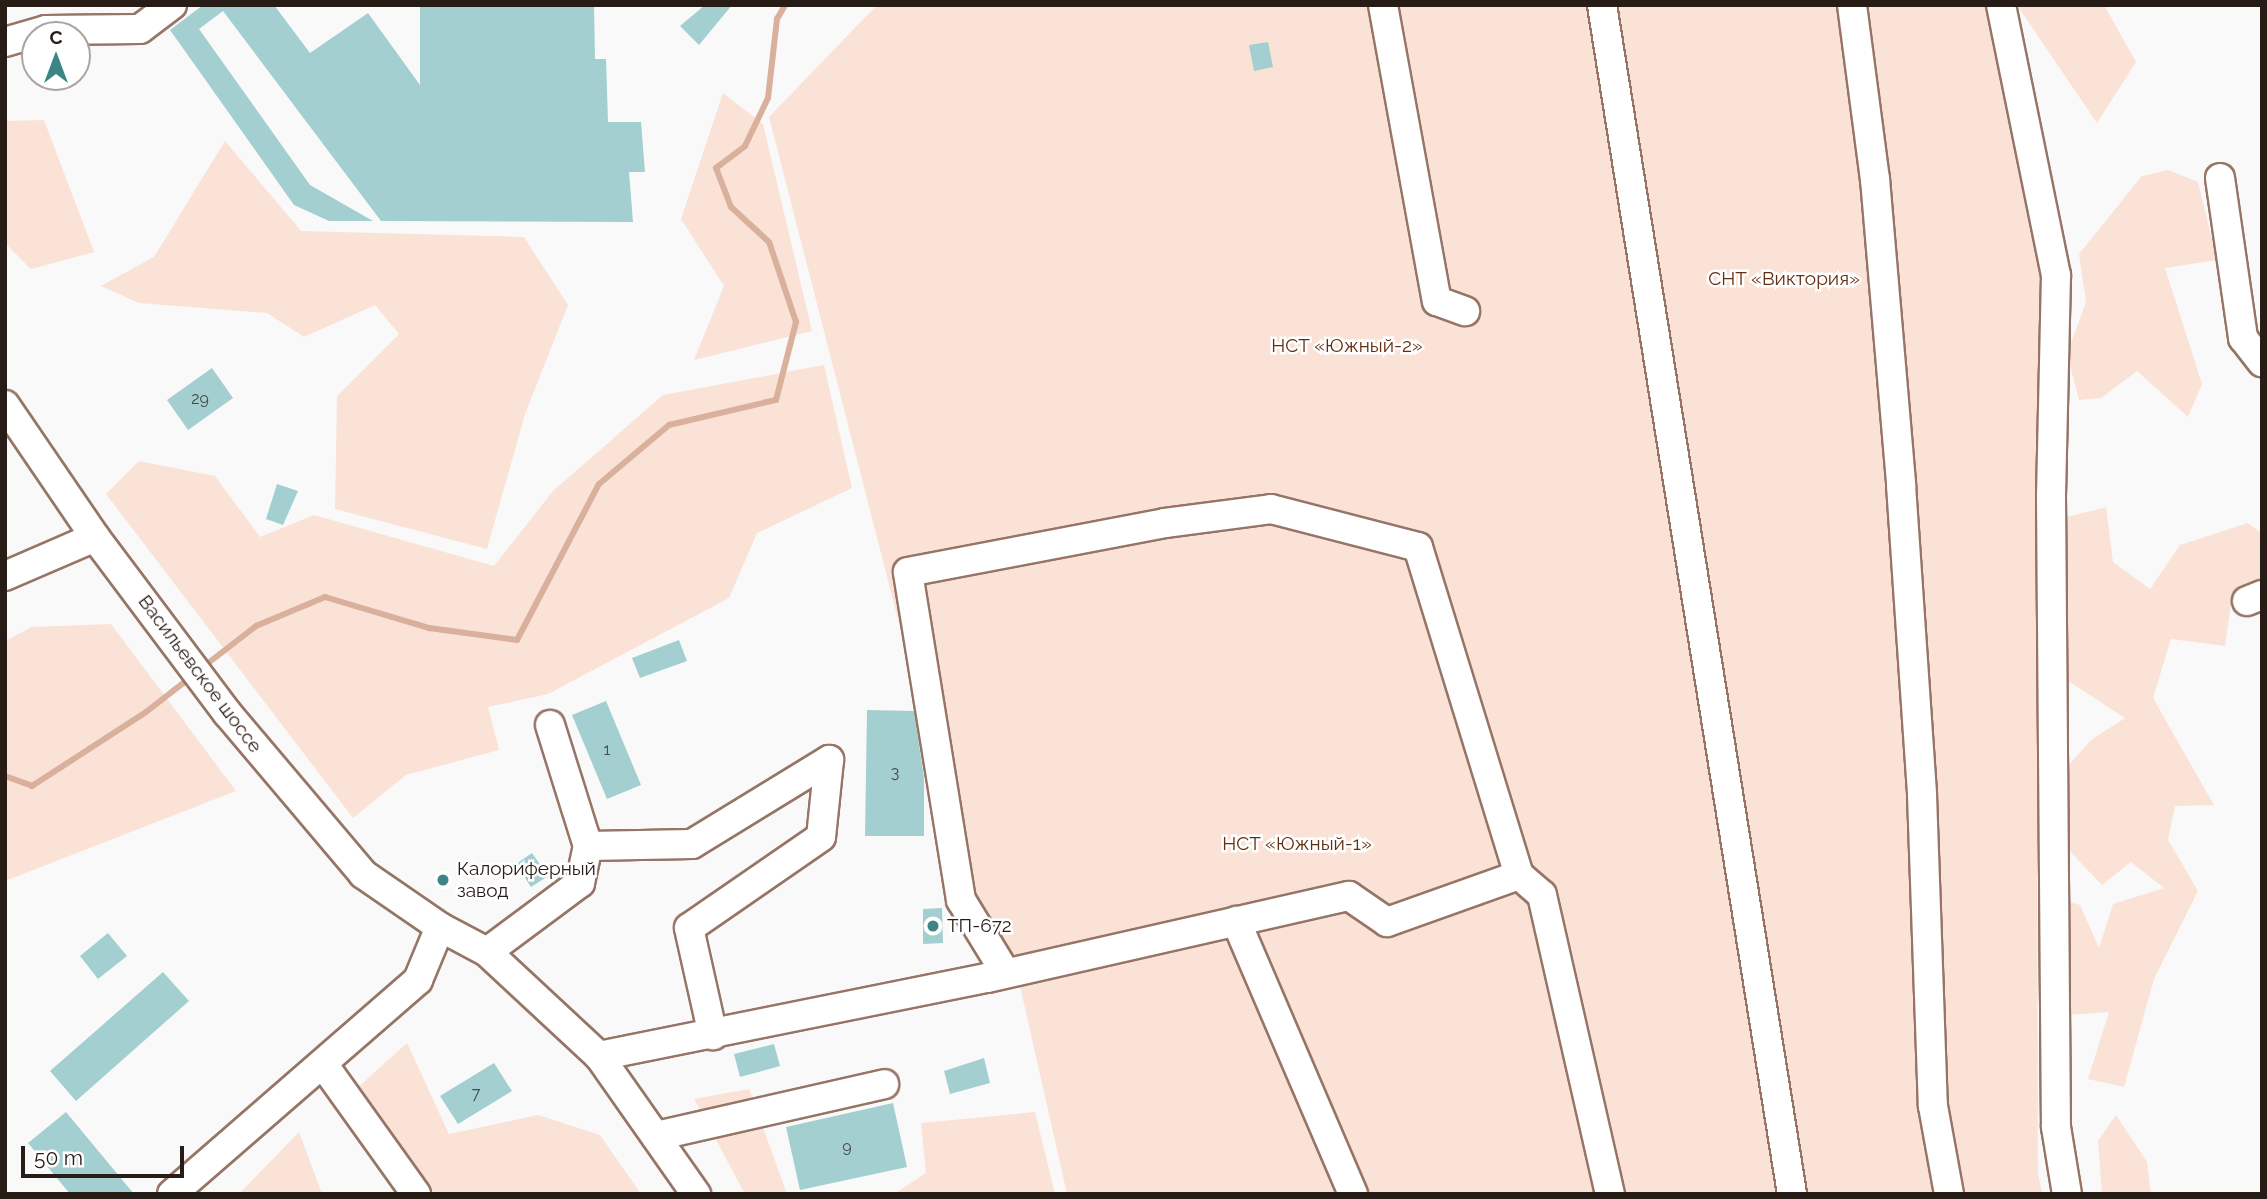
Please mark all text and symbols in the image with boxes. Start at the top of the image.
north arrow [21,21,91,91]
text: С [49,26,63,48]
park label: СНТ «Виктория» [1708,268,1860,290]
park label: НСТ «Южный-2» [1271,335,1423,357]
house number: 29 [191,389,209,409]
street label: Васильевское шоссе [133,591,267,757]
house number: 1 [604,740,610,760]
house number: 3 [891,763,899,783]
park label: НСТ «Южный-1» [1222,833,1372,855]
place label: Калориферный завод [457,858,596,902]
marker: Калориферный завод [435,872,451,888]
place label: ТП-672 [947,915,1012,937]
marker: ТП-672 [925,918,941,934]
house number: 7 [472,1084,480,1104]
scale bar [24,1132,187,1176]
house number: 9 [842,1137,852,1157]
text: 50 m [34,1145,83,1170]

